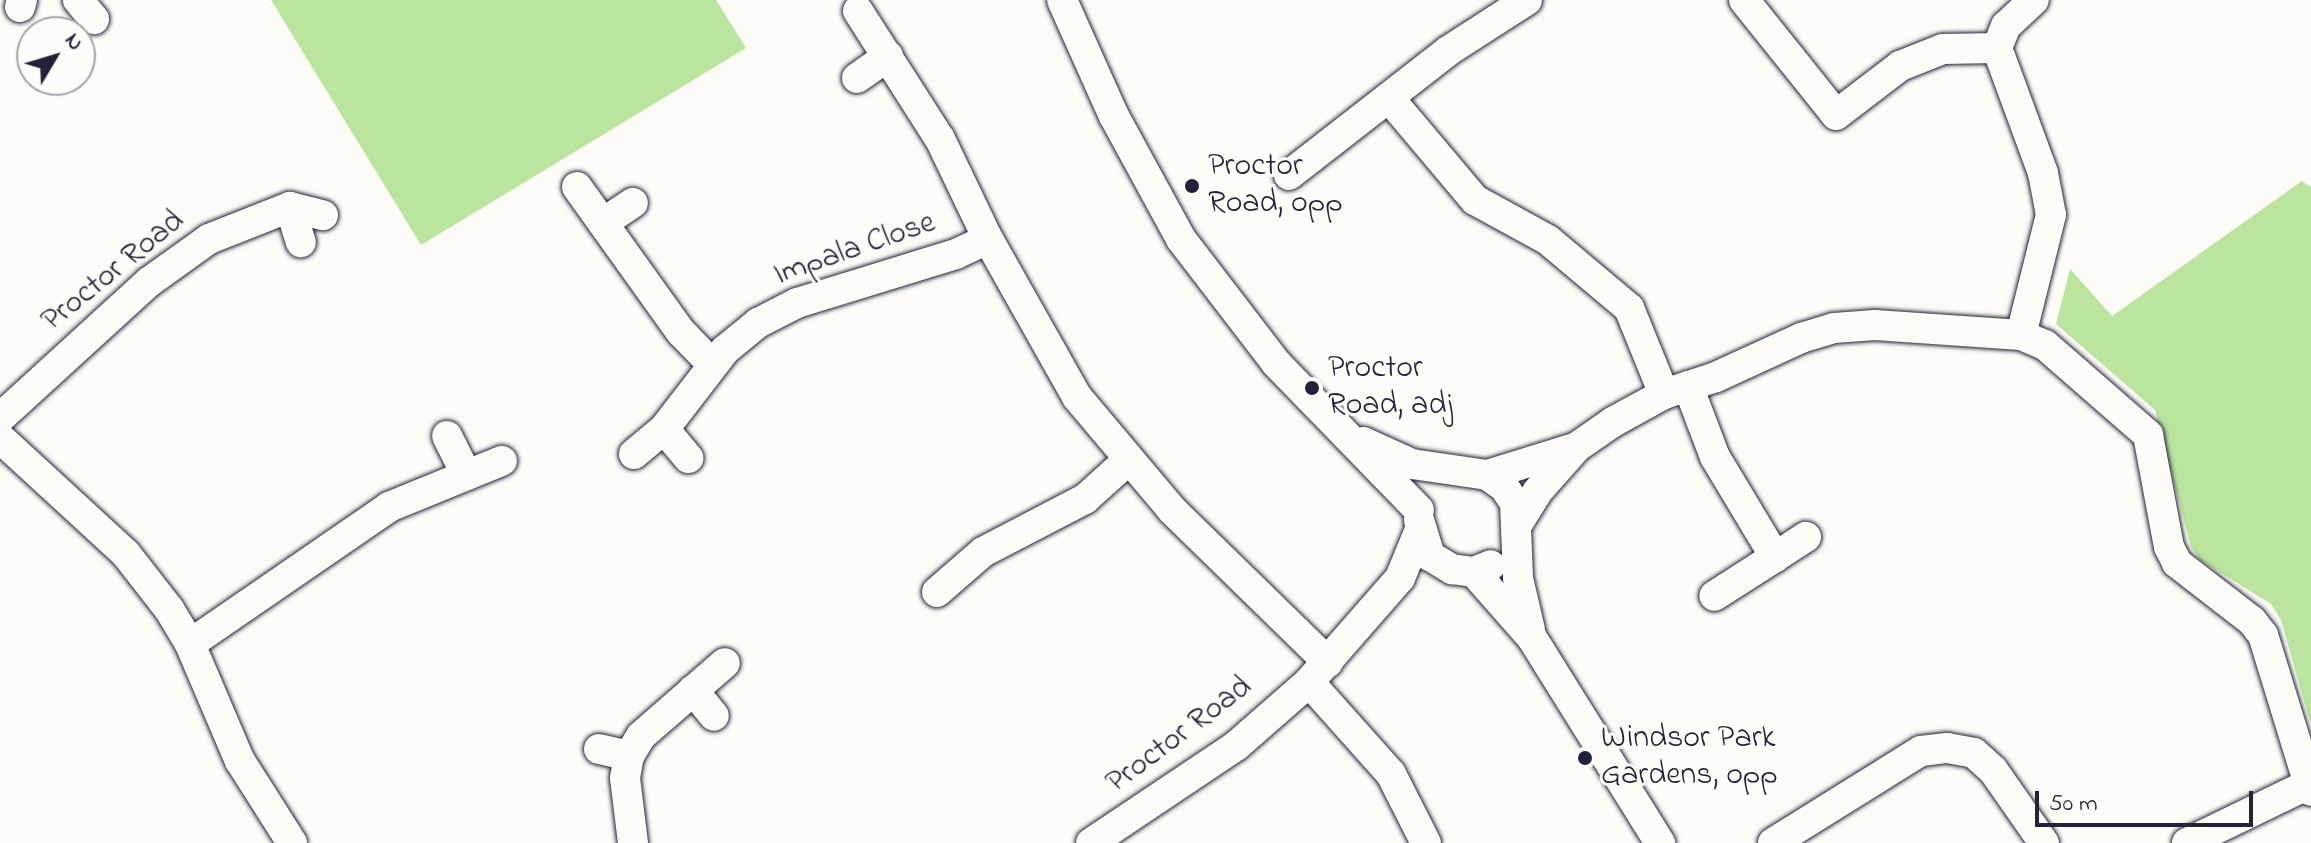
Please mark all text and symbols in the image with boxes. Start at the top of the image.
north arrow [16,16,96,96]
text: N [56,27,91,58]
place label: Proctor Road, opp [1208,149,1343,224]
marker: Proctor Road, opp [1183,177,1201,195]
street label: Proctor Road [35,203,193,341]
street label: Impala Close [769,205,941,295]
place label: Proctor Road, adj [1328,351,1453,426]
marker: Proctor Road, adj [1303,379,1321,397]
street label: Proctor Road [1100,669,1260,803]
place label: Windsor Park Gardens, opp [1601,721,1778,796]
marker: Windsor Park Gardens, opp [1576,749,1594,767]
scale bar [2039,775,2257,825]
text: 50 m [2049,787,2098,822]

